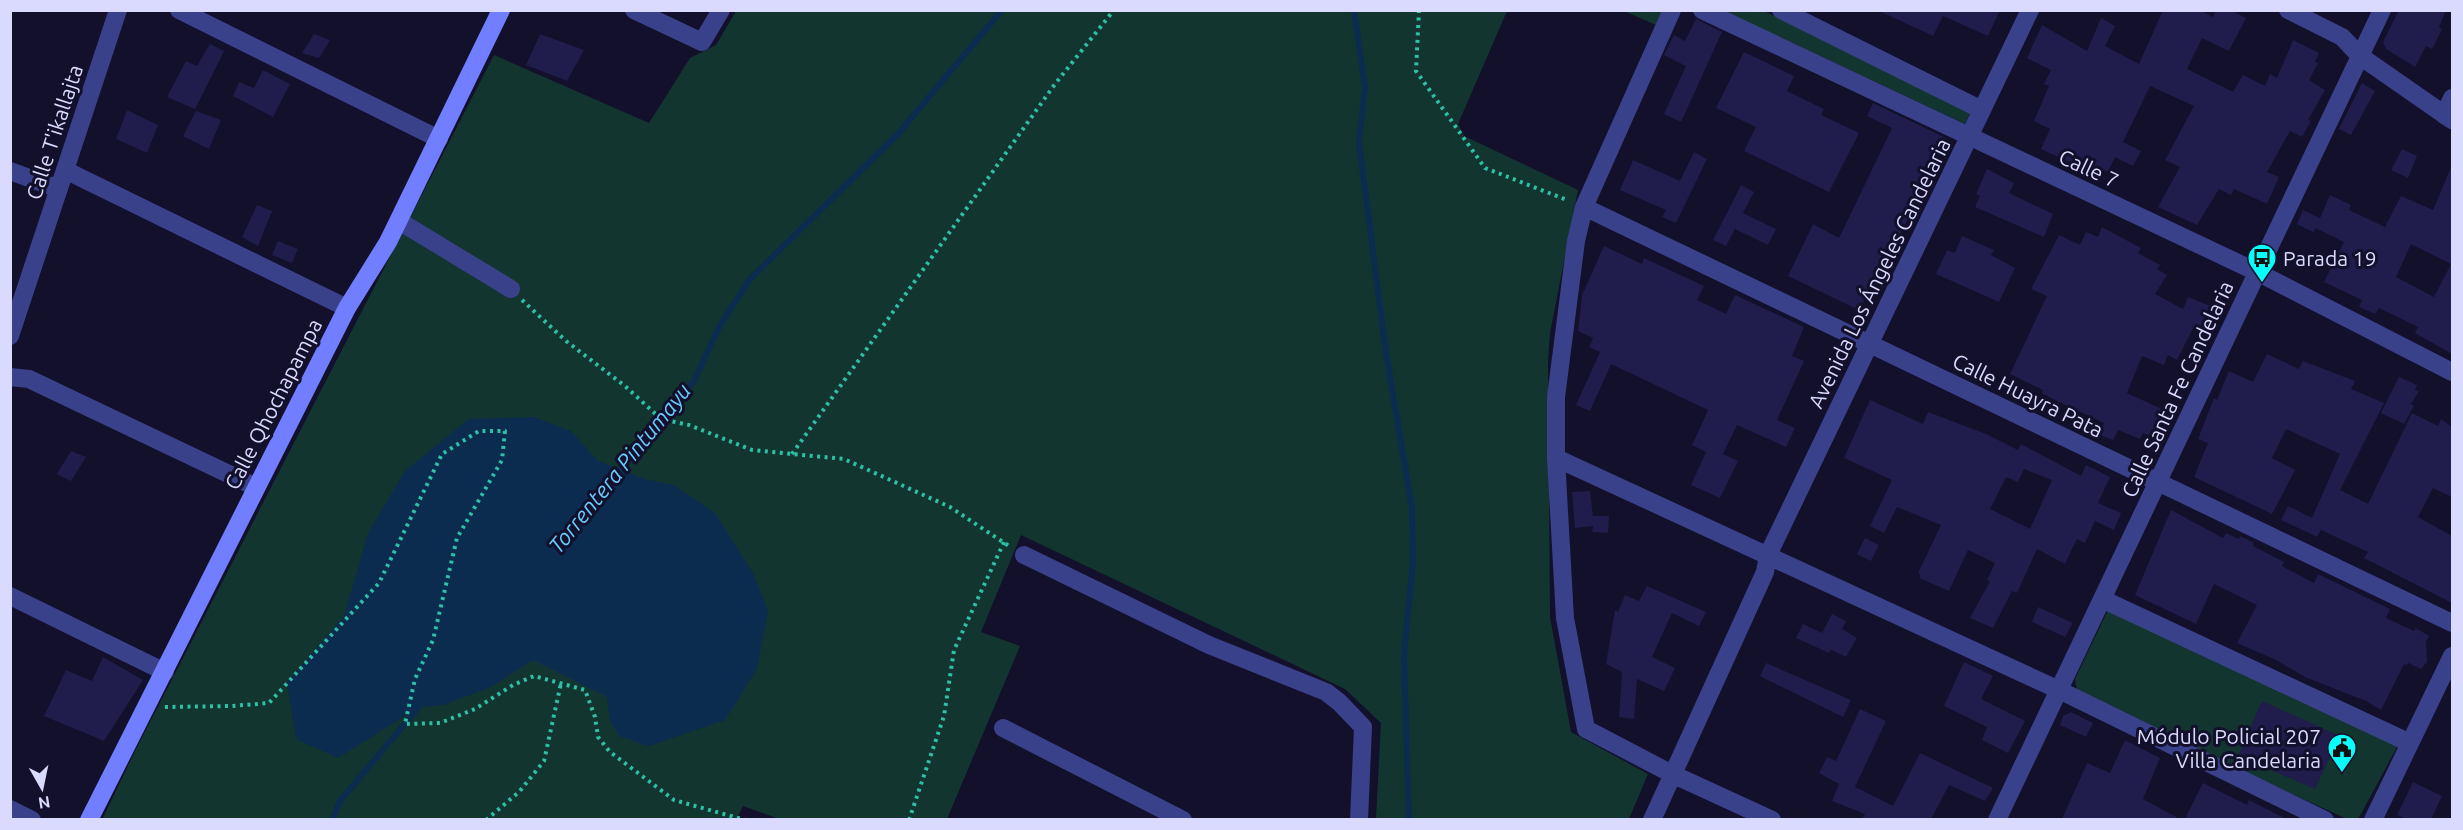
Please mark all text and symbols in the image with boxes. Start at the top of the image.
street label: Calle T'ikallajta [21,62,87,202]
street label: Avenida Los Ángeles Candelaria [1803,134,1955,412]
street label: Calle 7 [2055,144,2123,192]
bus stop icon: Parada 19 [2246,242,2278,284]
place label: Parada 19 [2283,246,2376,270]
street label: Calle Santa Fe Candelaria [2116,277,2238,501]
street label: Calle Qhochapampa [220,315,326,493]
street label: Calle Huayra Pata [1949,348,2107,442]
water label: Torrentera Pintumayu [543,378,695,558]
place label: Módulo Policial 207 Villa Candelaria [2137,724,2321,772]
public building icon: Módulo Policial 207 Villa Candelaria [2326,732,2358,774]
north arrow [12,758,72,818]
text: N [37,793,52,813]

